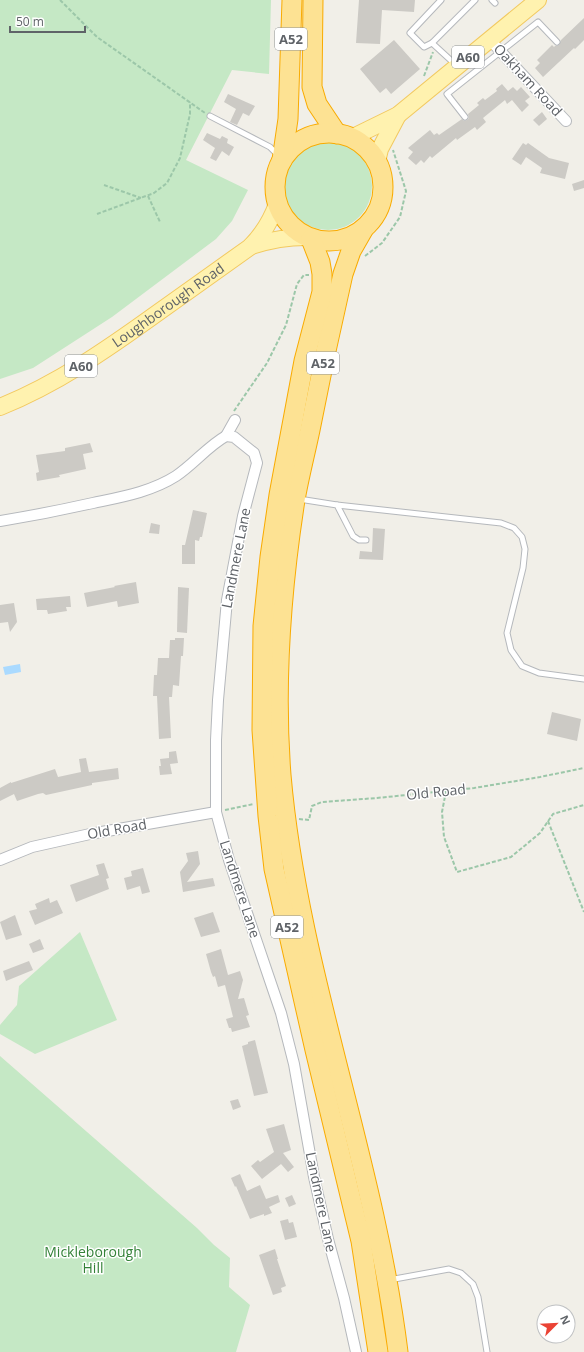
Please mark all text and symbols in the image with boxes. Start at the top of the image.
scale bar [10,8,85,34]
text: 50 m [16,13,44,30]
road number: A52 [275,28,307,50]
street label: Oakham Road [490,39,567,120]
road number: A60 [452,46,484,68]
street label: Loughborough Road [108,258,228,351]
road number: A52 [307,352,339,374]
road number: A60 [65,355,97,377]
street label: Landmere Lane [216,506,255,610]
street label: Old Road [405,779,467,804]
street label: Old Road [86,814,148,843]
street label: Landmere Lane [216,837,265,940]
road number: A52 [271,916,303,938]
street label: Landmere Lane [302,1150,341,1254]
park label: Mickleborough Hill [44,1242,142,1277]
north arrow [536,1304,576,1344]
text: N [557,1313,574,1327]

